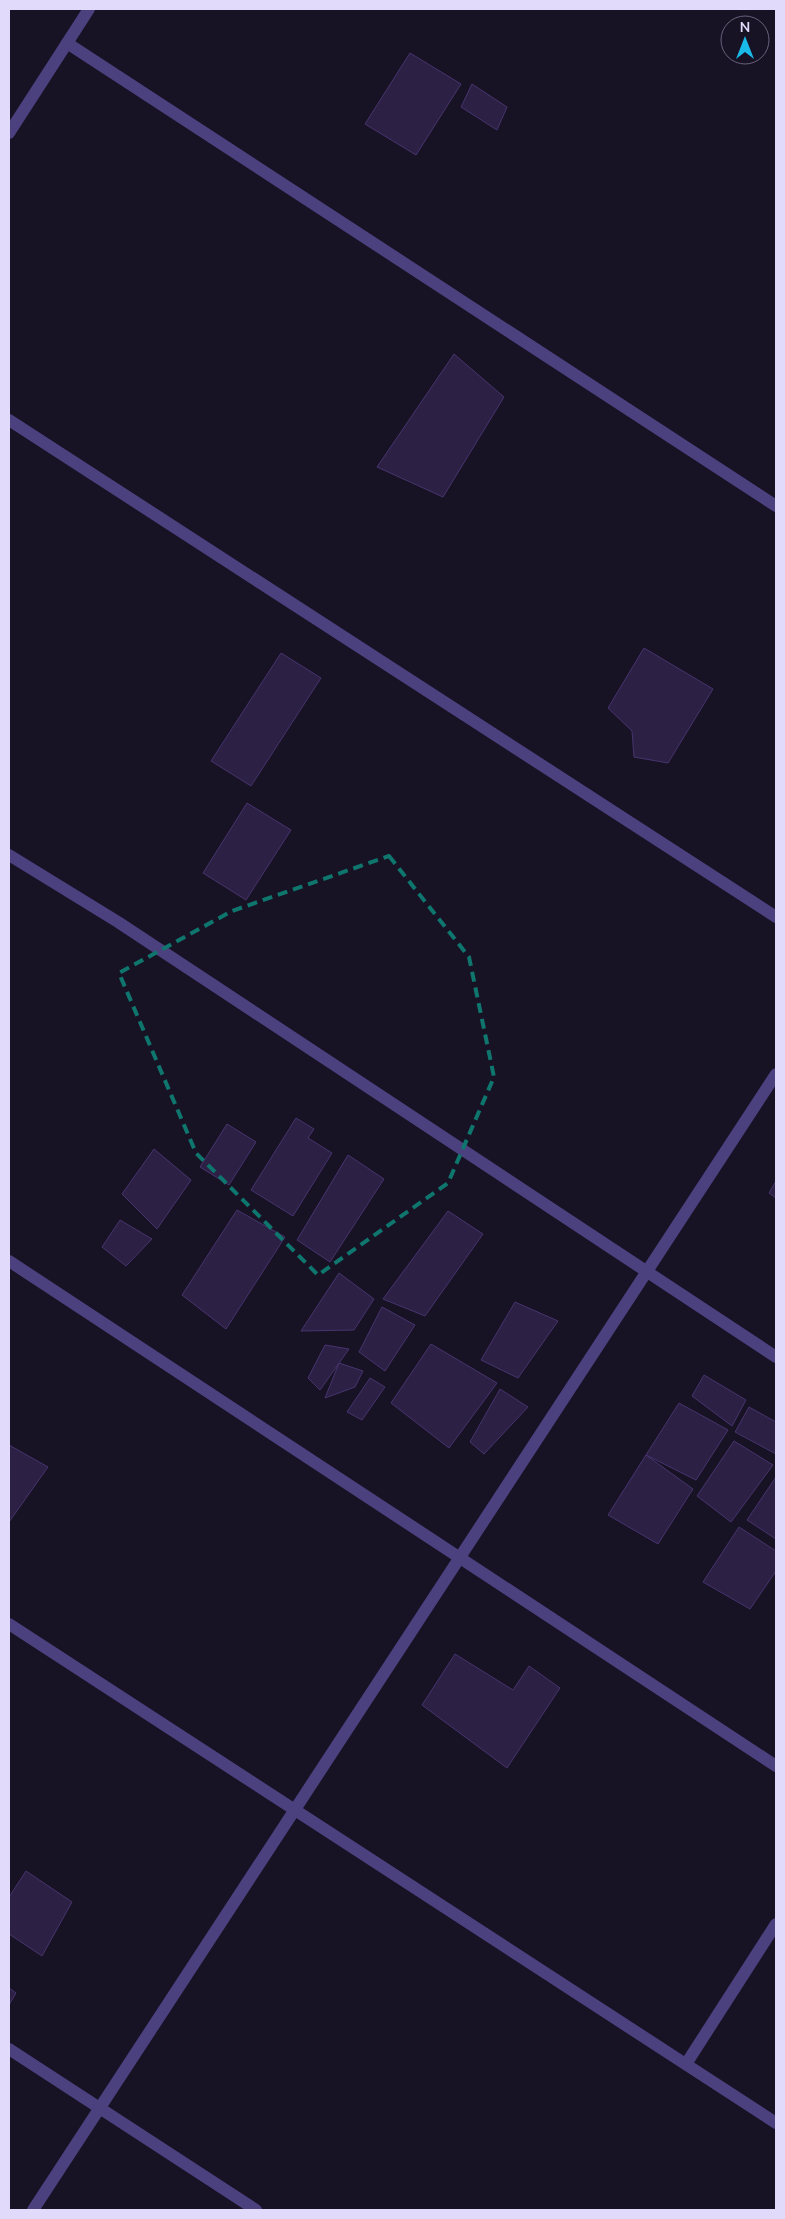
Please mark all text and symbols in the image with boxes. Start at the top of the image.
north arrow [720,15,770,65]
text: N [740,18,750,37]

